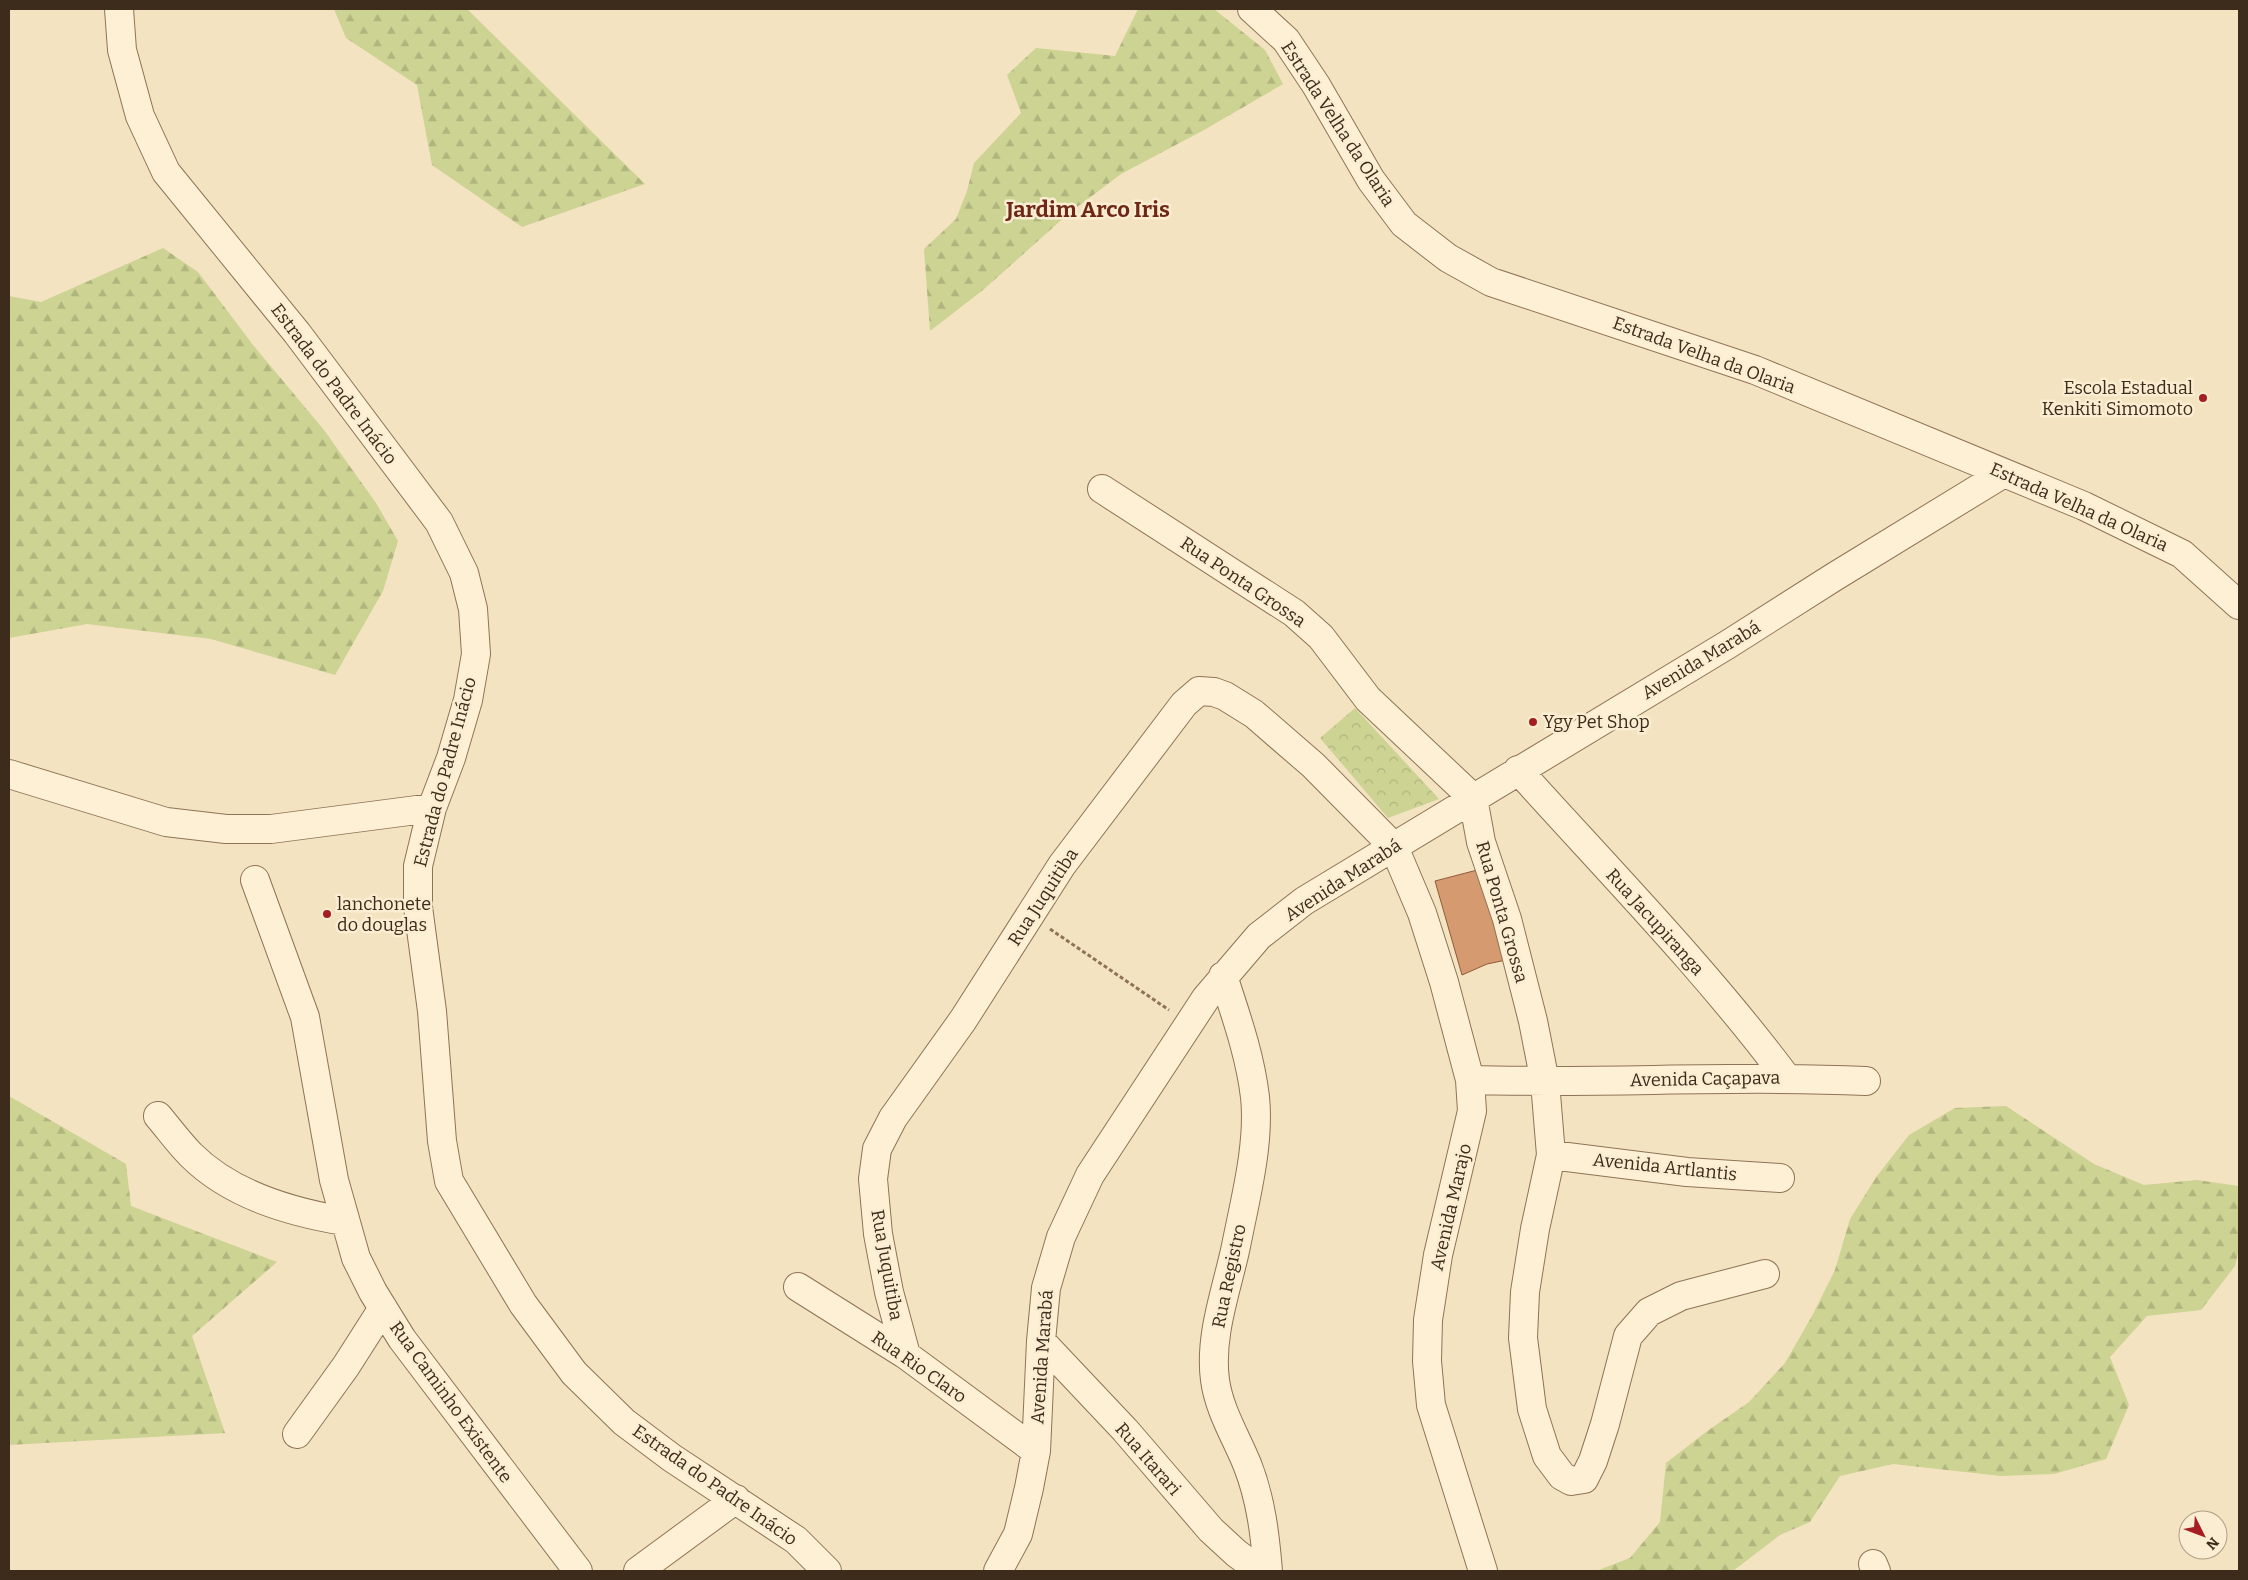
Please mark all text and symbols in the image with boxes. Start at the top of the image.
street label: Estrada Velha da Olaria [1276,37,1400,211]
district label: Jardim Arco Iris [1005,196,1170,223]
street label: Estrada do Padre Inácio [266,299,402,469]
street label: Estrada Velha da Olaria [1610,312,1798,398]
place label: Escola Estadual Kenkiti Simomoto [2042,377,2193,420]
marker: Escola Estadual Kenkiti Simomoto [2197,392,2209,404]
street label: Estrada Velha da Olaria [1987,458,2172,556]
street label: Rua Ponta Grossa [1176,532,1310,632]
street label: Avenida Marabá [1638,616,1764,704]
street label: Estrada do Padre Inácio [409,675,481,869]
place label: Ygy Pet Shop [1543,711,1650,733]
marker: Ygy Pet Shop [1527,716,1539,728]
street label: Avenida Marabá [1281,834,1406,926]
street label: Rua Ponta Grossa [1471,839,1533,986]
street label: Rua Juquitiba [1003,844,1083,950]
street label: Rua Jacupiranga [1601,864,1709,980]
place label: lanchonete do douglas [337,893,431,936]
marker: lanchonete do douglas [321,908,333,920]
street label: Avenida Caçapava [1630,1067,1781,1091]
street label: Avenida Marajo [1426,1141,1476,1273]
street label: Avenida Artlantis [1592,1148,1738,1186]
street label: Rua Juquitiba [866,1208,908,1322]
street label: Rua Registro [1207,1222,1251,1330]
street label: Avenida Marabá [1026,1289,1058,1425]
street label: Rua Caminho Existente [385,1317,517,1487]
street label: Rua Rio Claro [867,1326,971,1408]
street label: Rua Itarari [1111,1418,1185,1500]
street label: Estrada do Padre Inácio [628,1420,802,1550]
north arrow [2178,1510,2228,1560]
text: N [2202,1534,2222,1553]

